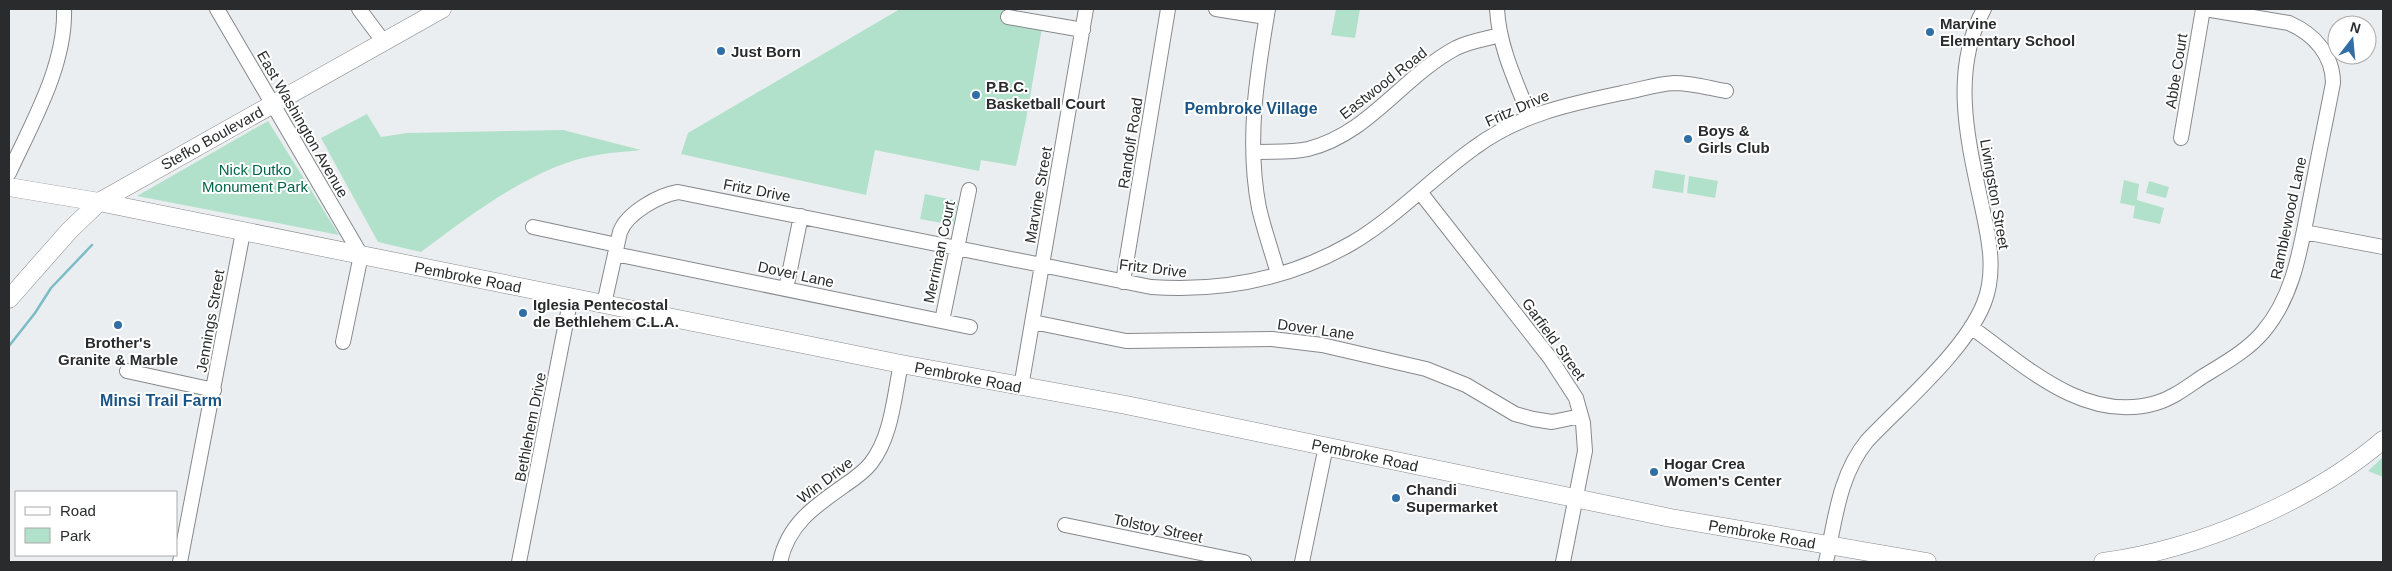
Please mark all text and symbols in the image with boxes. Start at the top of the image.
place label: Marvine Elementary School [1940,15,2075,49]
north arrow [2327,15,2377,65]
text: N [2349,18,2363,37]
marker: Marvine Elementary School [1924,26,1936,38]
street label: Abbe Court [2162,31,2190,110]
place label: Just Born [731,43,801,60]
street label: Eastwood Road [1336,44,1430,122]
marker: Just Born [715,45,727,57]
street label: East Washington Avenue [254,48,352,200]
place label: P.B.C. Basketball Court [986,78,1105,112]
street label: Fritz Drive [1482,86,1552,130]
marker: P.B.C. Basketball Court [970,89,982,101]
street label: Randolf Road [1114,96,1146,190]
district label: Pembroke Village [1184,100,1318,117]
street label: Stefko Boulevard [158,103,266,173]
place label: Boys & Girls Club [1698,122,1770,156]
marker: Boys & Girls Club [1682,133,1694,145]
street label: Livingston Street [1977,138,2013,251]
street label: Marvine Street [1021,145,1055,245]
street label: Ramblewood Lane [2267,155,2309,281]
park label: Nick Dutko Monument Park [202,161,308,195]
street label: Fritz Drive [722,175,792,205]
street label: Merriman Court [920,198,958,305]
street label: Fritz Drive [1118,255,1188,281]
street label: Pembroke Road [413,258,523,296]
street label: Dover Lane [756,258,836,290]
street label: Jennings Street [193,267,228,374]
street label: Garfield Street [1519,295,1590,384]
place label: Iglesia Pentecostal de Bethlehem C.L.A. [533,296,679,330]
marker: Iglesia Pentecostal de Bethlehem C.L.A. [517,307,529,319]
street label: Dover Lane [1276,315,1356,343]
marker: Brother's Granite & Marble [112,319,124,331]
place label: Brother's Granite & Marble [58,334,178,368]
street label: Pembroke Road [913,358,1023,396]
street label: Bethlehem Drive [511,371,549,483]
district label: Minsi Trail Farm [100,392,222,409]
street label: Pembroke Road [1310,435,1420,475]
street label: Win Drive [794,454,856,506]
place label: Hogar Crea Women's Center [1664,455,1782,489]
marker: Hogar Crea Women's Center [1648,466,1660,478]
place label: Chandi Supermarket [1406,481,1498,515]
legend [15,491,178,556]
marker: Chandi Supermarket [1390,492,1402,504]
text: Road [60,502,96,519]
street label: Tolstoy Street [1112,510,1205,546]
street label: Pembroke Road [1707,516,1817,552]
text: Park [60,527,91,544]

